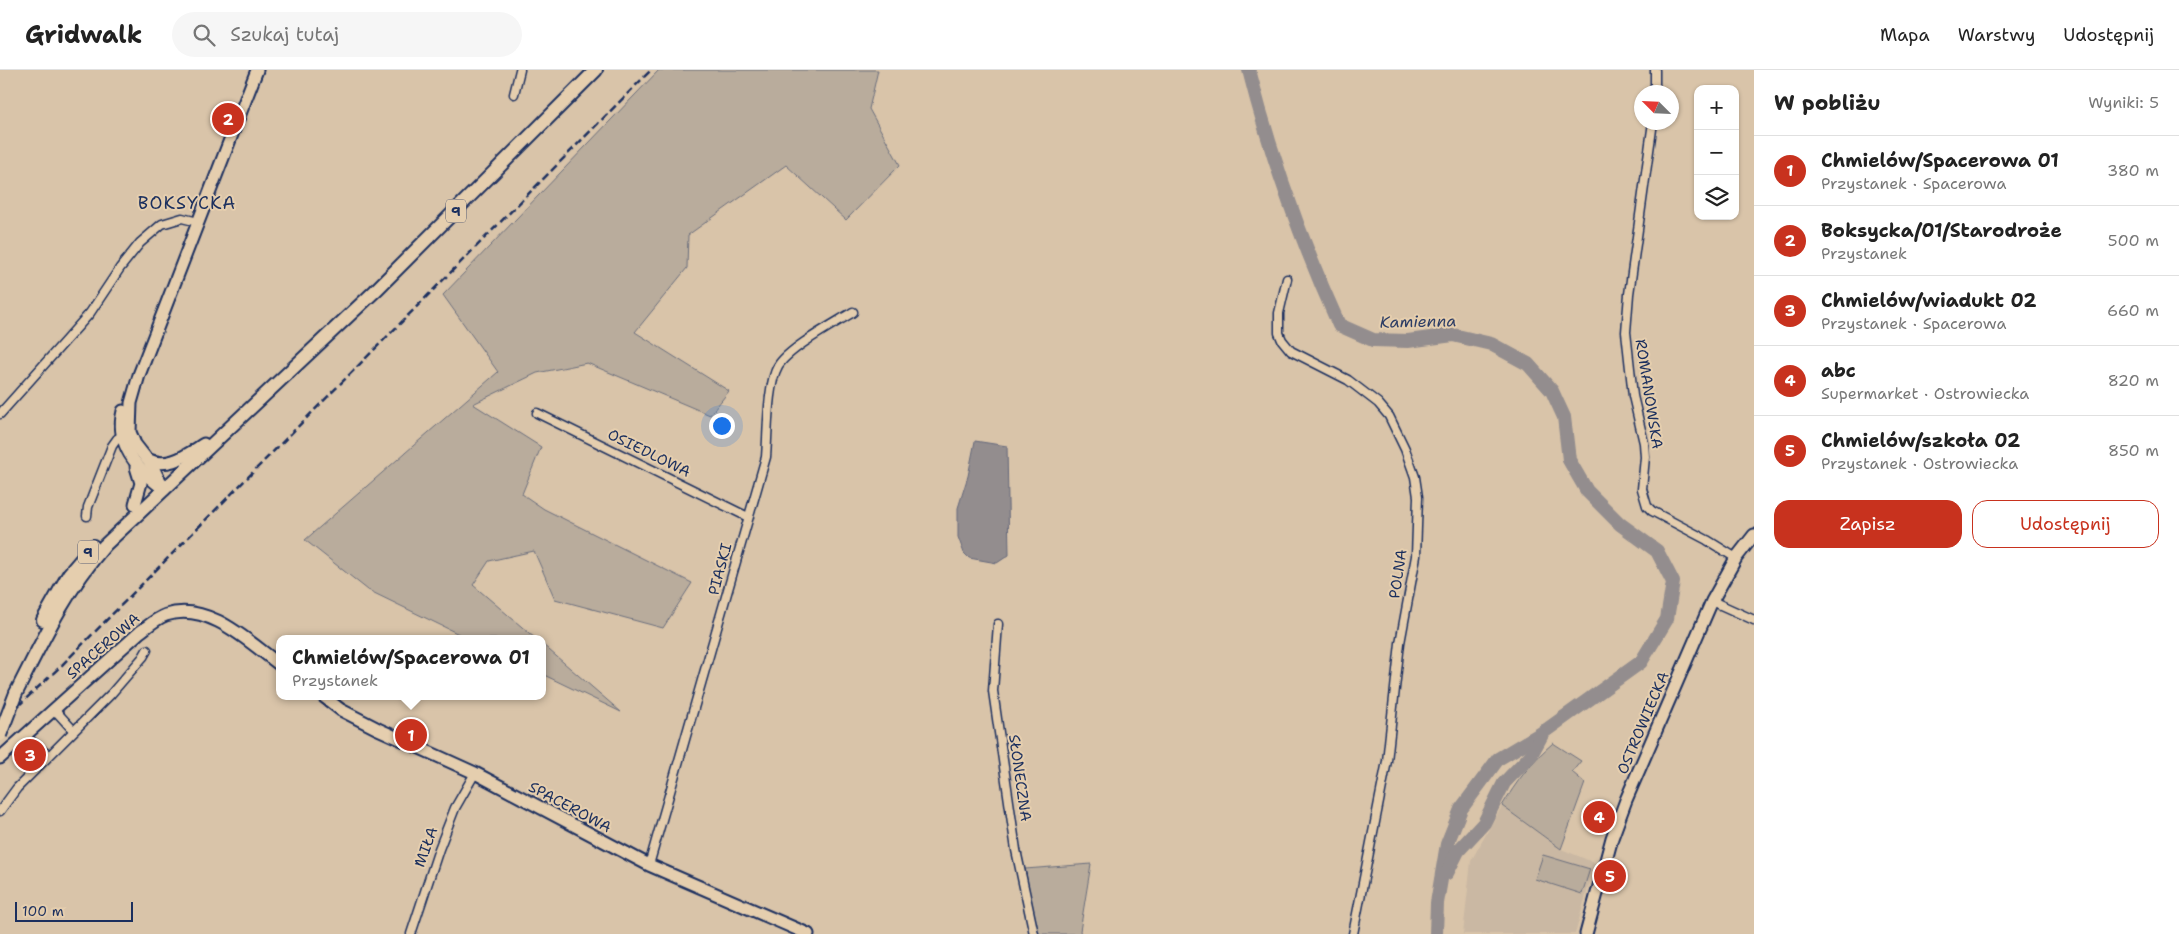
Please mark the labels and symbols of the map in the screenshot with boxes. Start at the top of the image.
north arrow [1634,85,1679,130]
pin: 2 [212,100,244,138]
district label: BOKSYCKA [138,191,236,215]
road number: 9 [446,200,466,222]
water label: Kamienna [1380,310,1457,333]
street label: ROMANOWSKA [1630,338,1668,450]
your location [709,413,735,439]
street label: OSIEDLOWA [604,424,694,482]
road number: 9 [78,541,98,564]
street label: PIASKI [703,541,737,597]
street label: POLNA [1384,548,1412,600]
street label: SPACEROWA [62,609,144,683]
street label: OSTROWIECKA [1612,669,1674,777]
pin: 1 [395,716,427,754]
street label: SŁONECZNA [1004,733,1036,823]
pin: 3 [14,736,46,774]
street label: SPACEROWA [525,777,615,837]
pin: 4 [1583,798,1615,836]
street label: MIŁA [410,824,443,870]
pin: 5 [1594,857,1626,895]
scale bar [15,899,132,922]

